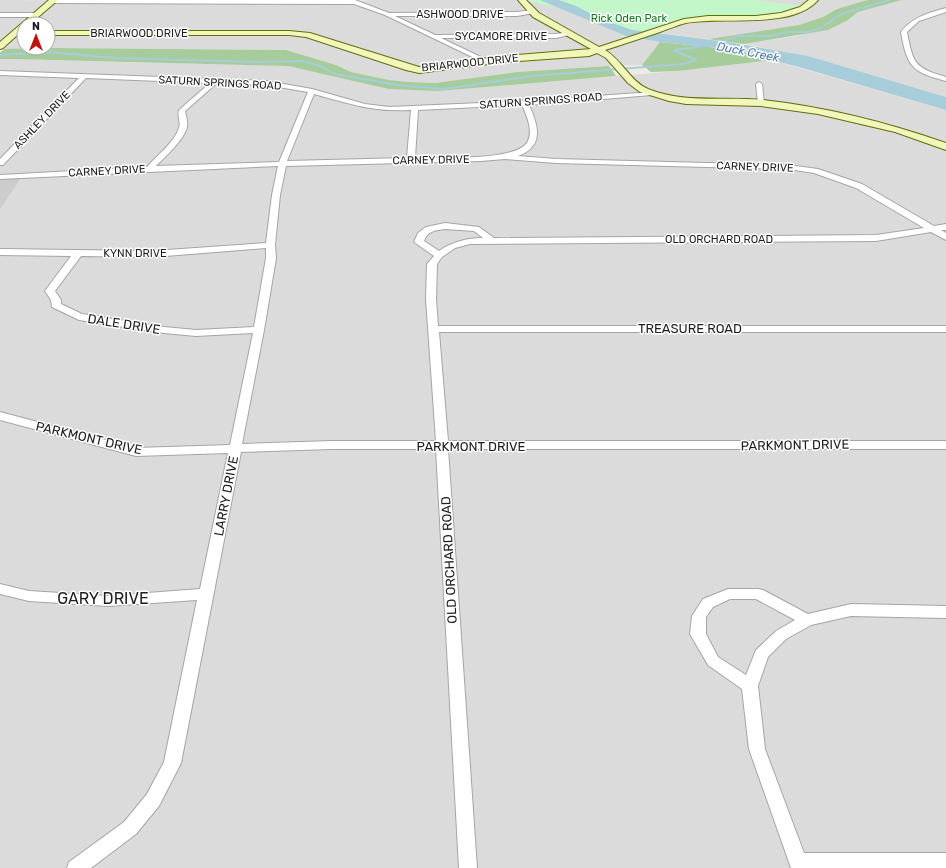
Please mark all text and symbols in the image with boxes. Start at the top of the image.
street label: ASHWOOD DRIVE [416,8,504,21]
park label: Rick Oden Park [591,12,668,25]
north arrow [16,16,56,56]
text: N [32,20,40,33]
street label: BRIARWOOD DRIVE [90,27,188,40]
street label: SYCAMORE DRIVE [455,30,548,43]
water label: Duck Creek [716,39,781,65]
street label: BRIARWOOD DRIVE [421,51,520,75]
street label: SATURN SPRINGS ROAD [158,73,282,93]
street label: ASHLEY DRIVE [11,88,73,152]
street label: SATURN SPRINGS ROAD [479,90,603,112]
street label: CARNEY DRIVE [392,153,470,167]
street label: CARNEY DRIVE [716,159,794,175]
street label: CARNEY DRIVE [68,162,146,180]
street label: OLD ORCHARD ROAD [665,233,773,246]
street label: KYNN DRIVE [103,247,167,260]
street label: DALE DRIVE [87,311,161,337]
street label: TREASURE ROAD [638,321,742,336]
street label: PARKMONT DRIVE [34,418,144,458]
street label: PARKMONT DRIVE [740,437,850,453]
street label: PARKMONT DRIVE [417,439,526,454]
street label: LARRY DRIVE [211,455,241,537]
street label: OLD ORCHARD ROAD [438,496,460,624]
street label: GARY DRIVE [57,589,149,608]

